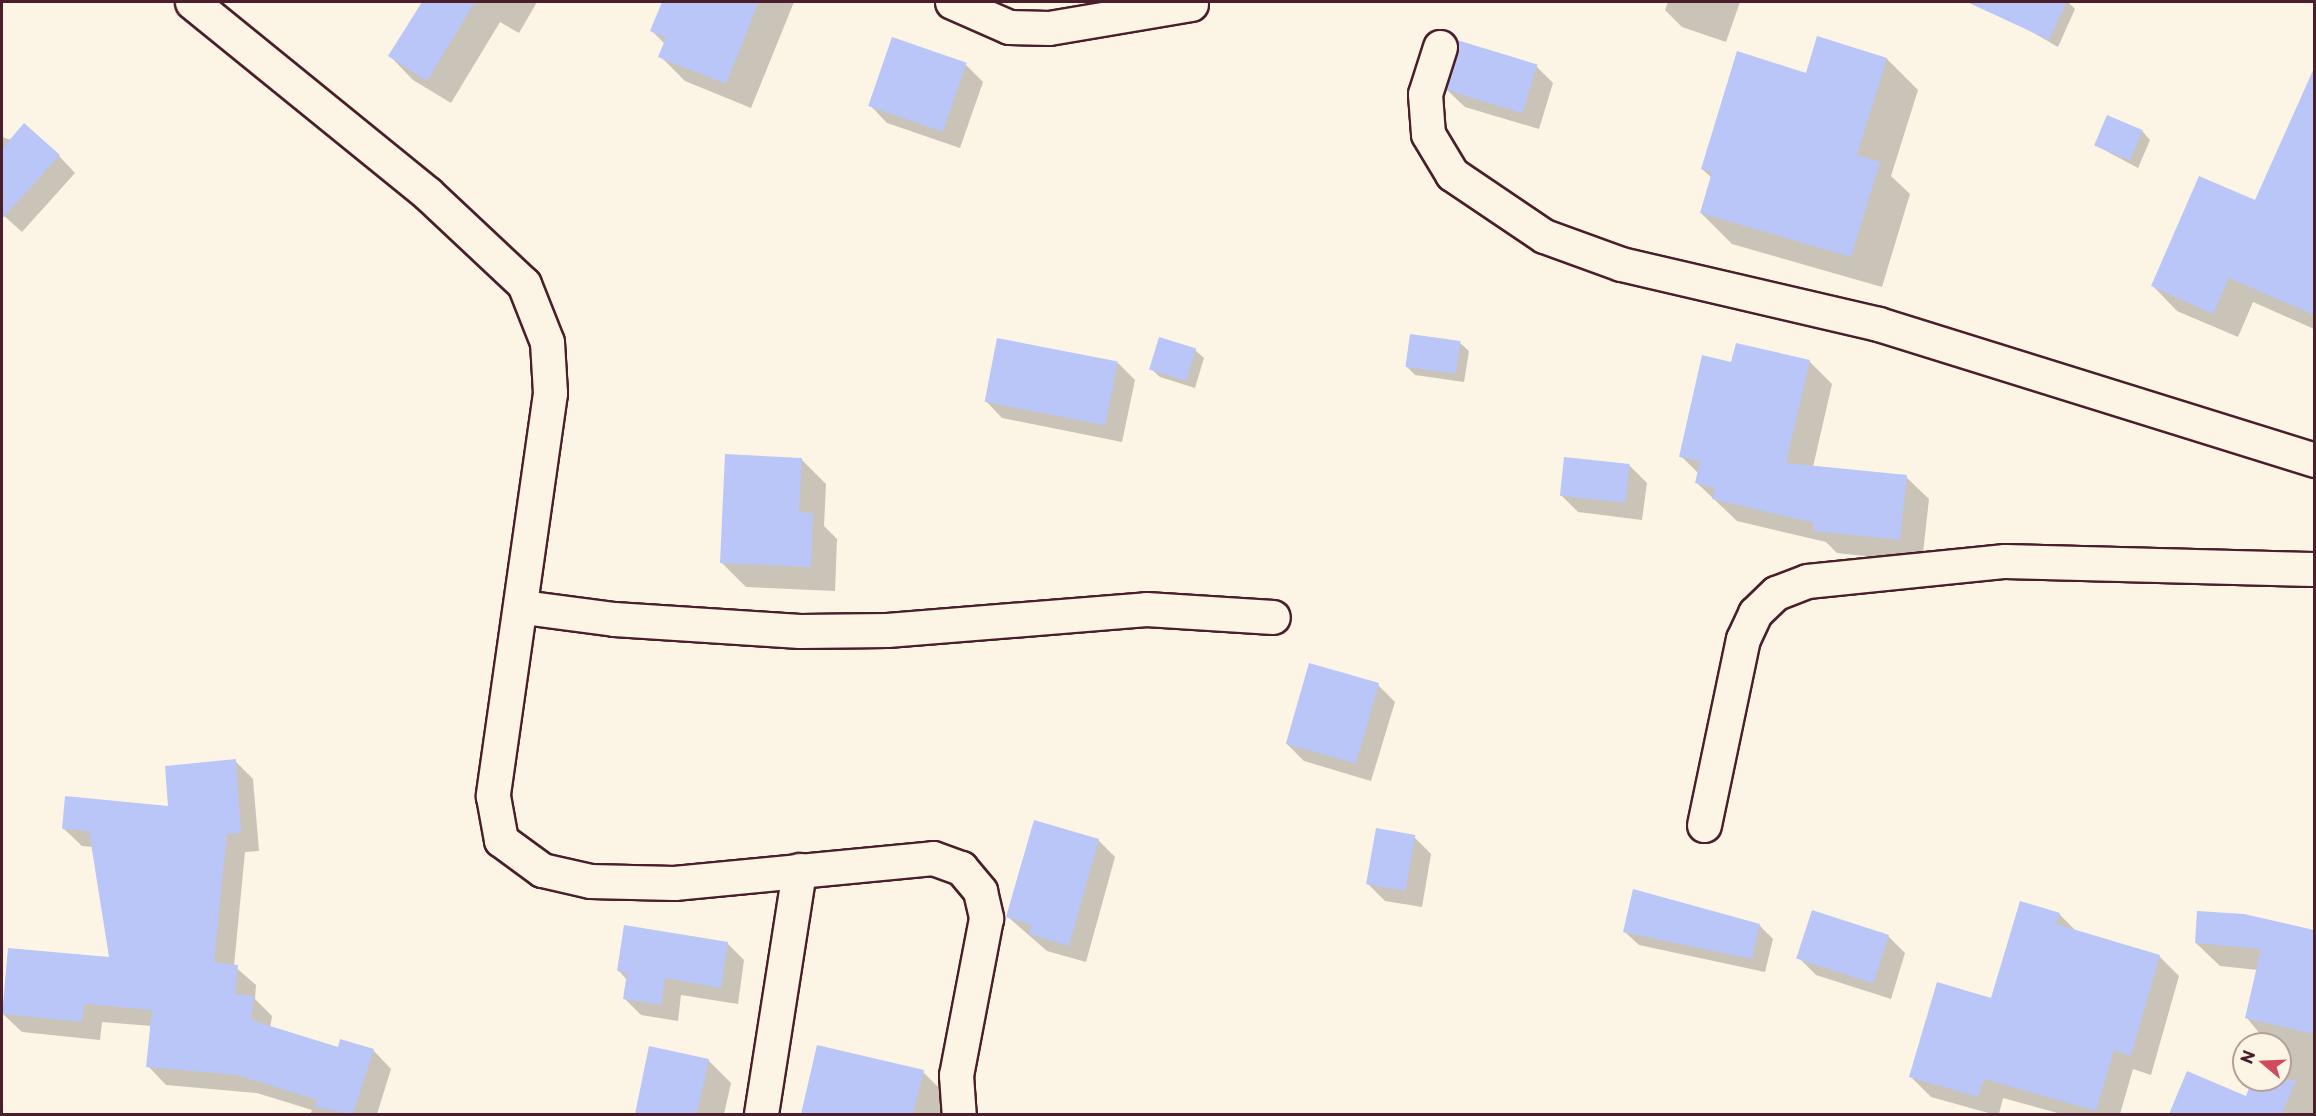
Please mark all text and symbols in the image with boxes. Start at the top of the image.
north arrow [2232,1032,2292,1092]
text: N [2233,1047,2260,1067]

